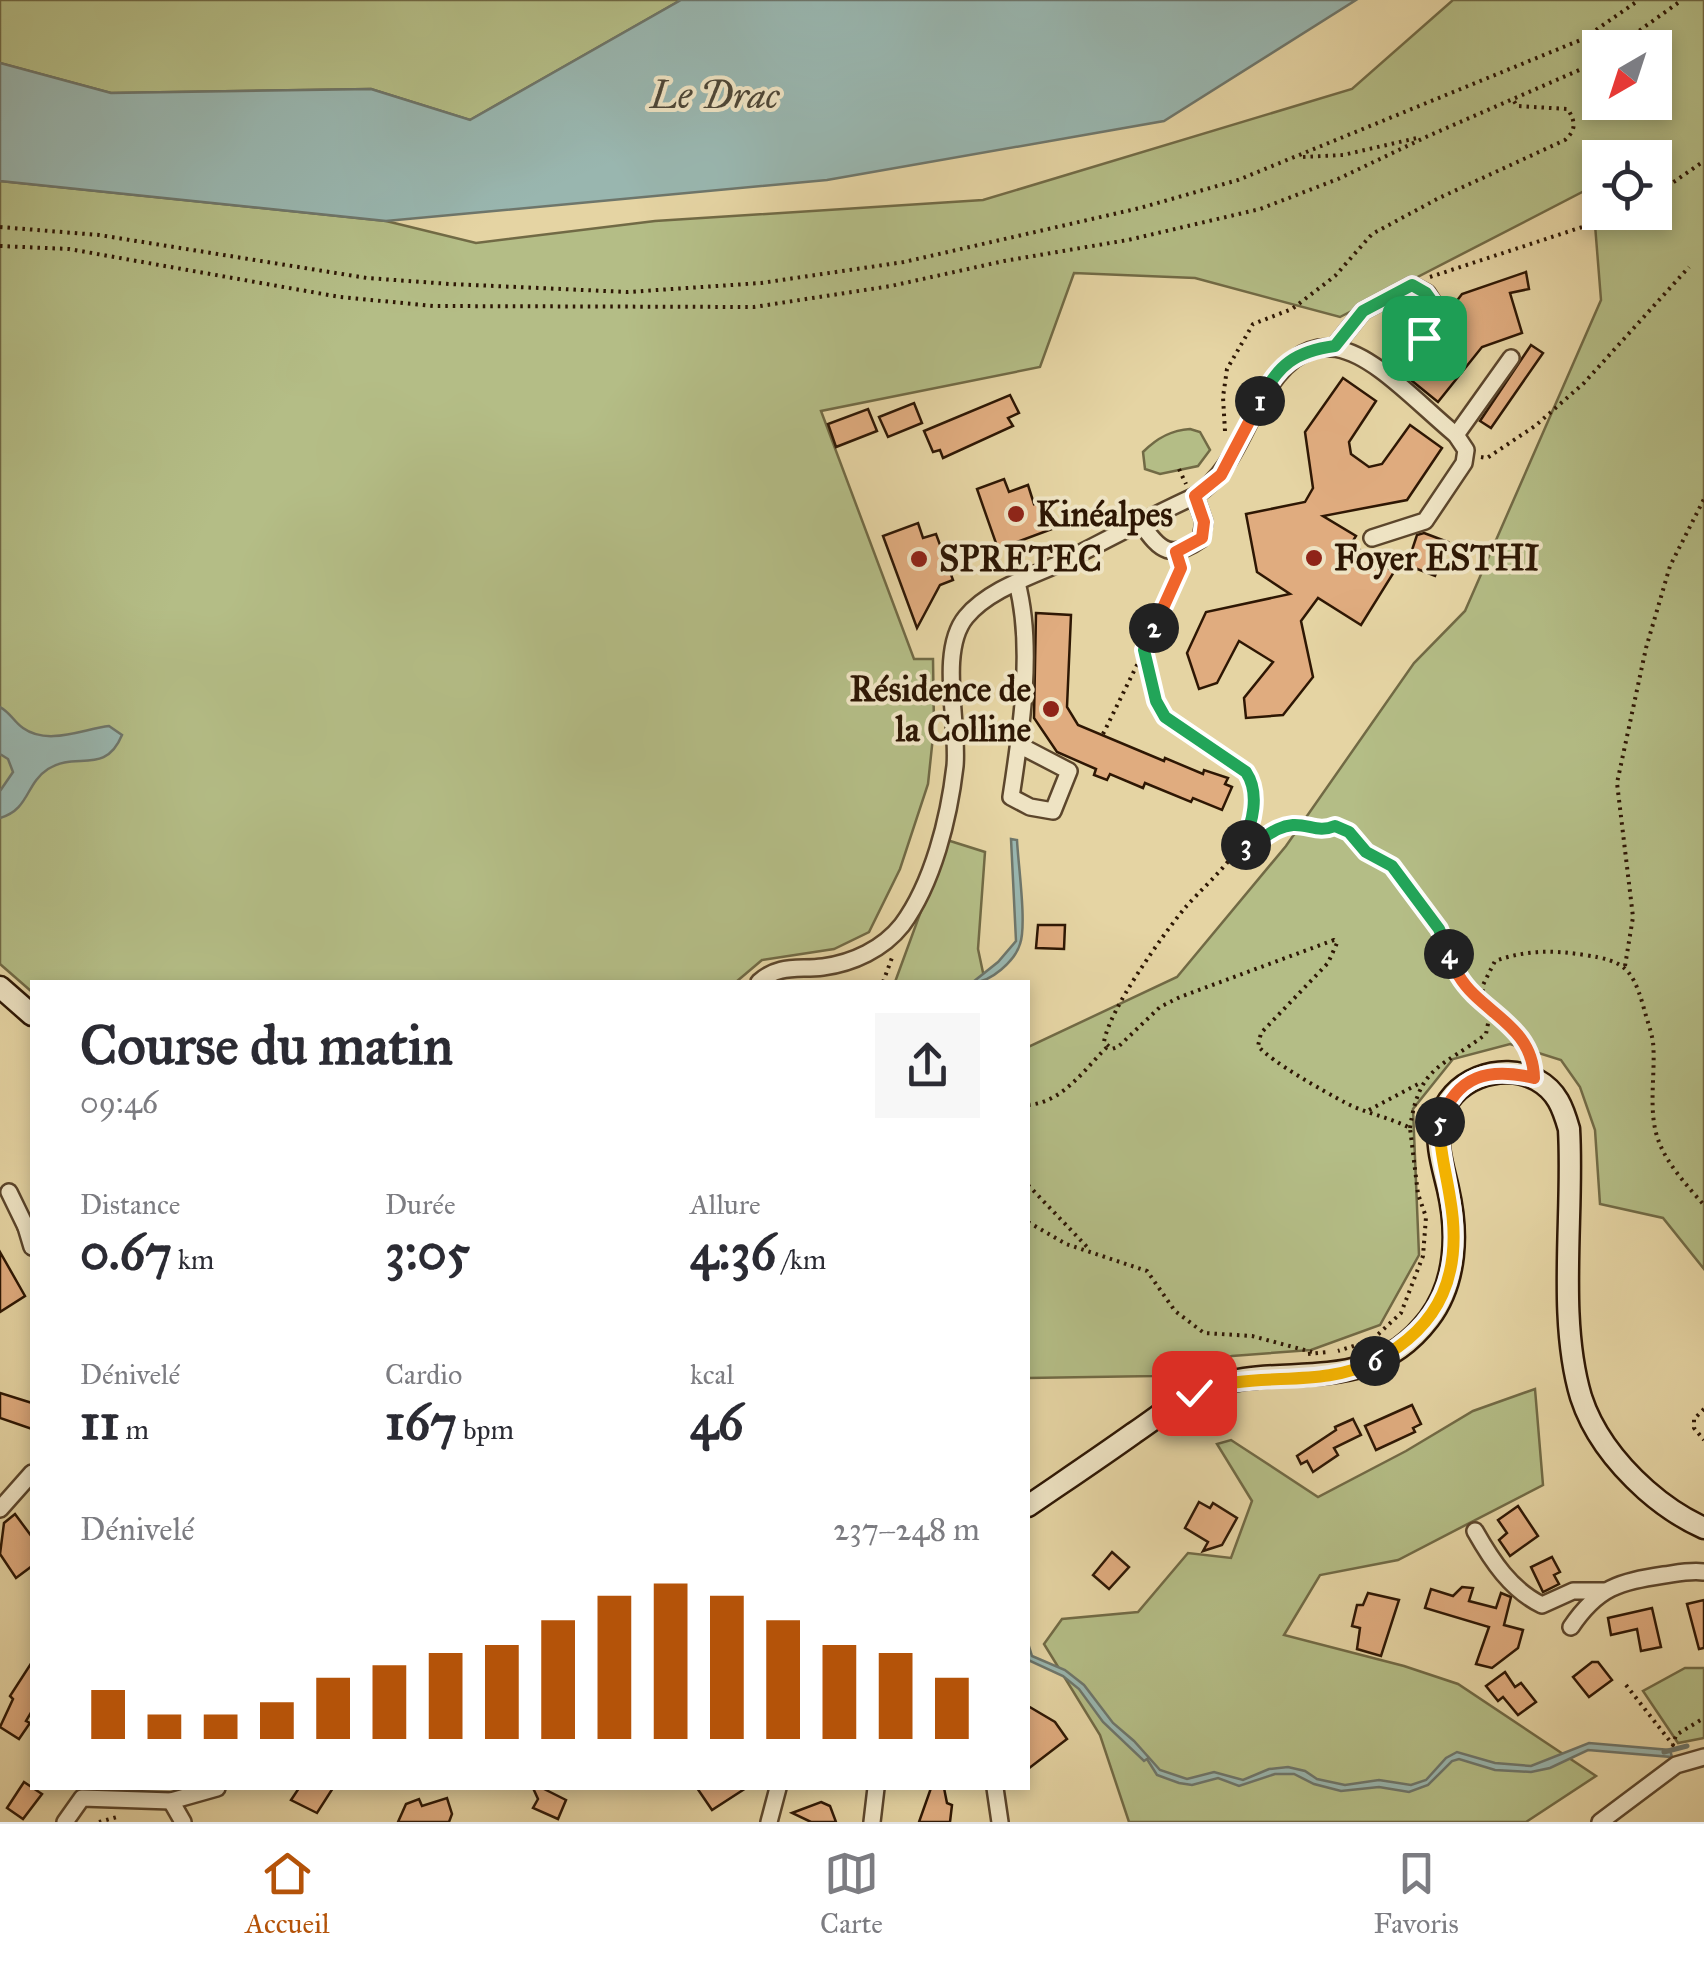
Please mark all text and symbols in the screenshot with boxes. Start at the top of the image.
north arrow [1582,30,1672,120]
map controls [1582,30,1672,230]
water label: Le Drac [648,72,781,118]
button: locate [1582,140,1672,230]
pin [1382,296,1467,381]
icon: arrive [1397,311,1452,366]
pin: 1 [1235,376,1285,426]
text: 1 [1254,383,1266,418]
place label: Kinéalpes [1036,493,1173,536]
marker: Kinéalpes [1005,503,1027,525]
place label: Foyer ESTHI [1334,537,1539,580]
place label: SPRETEC [939,538,1102,581]
marker: Foyer ESTHI [1303,547,1325,569]
marker: SPRETEC [908,548,930,570]
pin: 2 [1129,603,1179,653]
text: 2 [1147,610,1161,645]
place label: Résidence de la Colline [850,668,1031,751]
marker: Résidence de la Colline [1040,698,1062,720]
pin: 3 [1221,820,1271,870]
text: 3 [1240,827,1252,862]
pin: 4 [1424,929,1474,979]
text: 4 [1441,936,1457,971]
text: Course du matin [80,1012,453,1079]
button: share [875,1013,980,1118]
text: 09:46 [80,1083,158,1122]
pin: 5 [1415,1097,1465,1147]
text: 5 [1433,1104,1447,1139]
text: Distance [80,1187,180,1222]
text: Durée [385,1187,456,1222]
text: Allure [690,1187,761,1222]
text: 0.67 [80,1222,172,1283]
text: 3:05 [385,1222,470,1283]
text: 4:36 [690,1222,776,1283]
text: km [172,1242,214,1277]
text: /km [776,1242,826,1277]
pin: 6 [1350,1336,1400,1386]
text: 6 [1368,1343,1382,1378]
pin [1152,1351,1237,1436]
text: Dénivelé [80,1357,180,1392]
text: Cardio [385,1357,462,1392]
text: kcal [690,1357,734,1392]
icon: check [1167,1366,1222,1421]
text: 11 [80,1392,120,1453]
text: 167 [385,1392,457,1453]
text: 46 [690,1392,744,1453]
text: m [120,1412,149,1447]
text: bpm [457,1412,514,1447]
text: Dénivelé [80,1510,195,1549]
text: 237–248 m [833,1510,980,1549]
tab: Accueil [245,1846,329,1941]
tab: Carte [820,1846,883,1941]
tab: Favoris [1374,1846,1459,1941]

